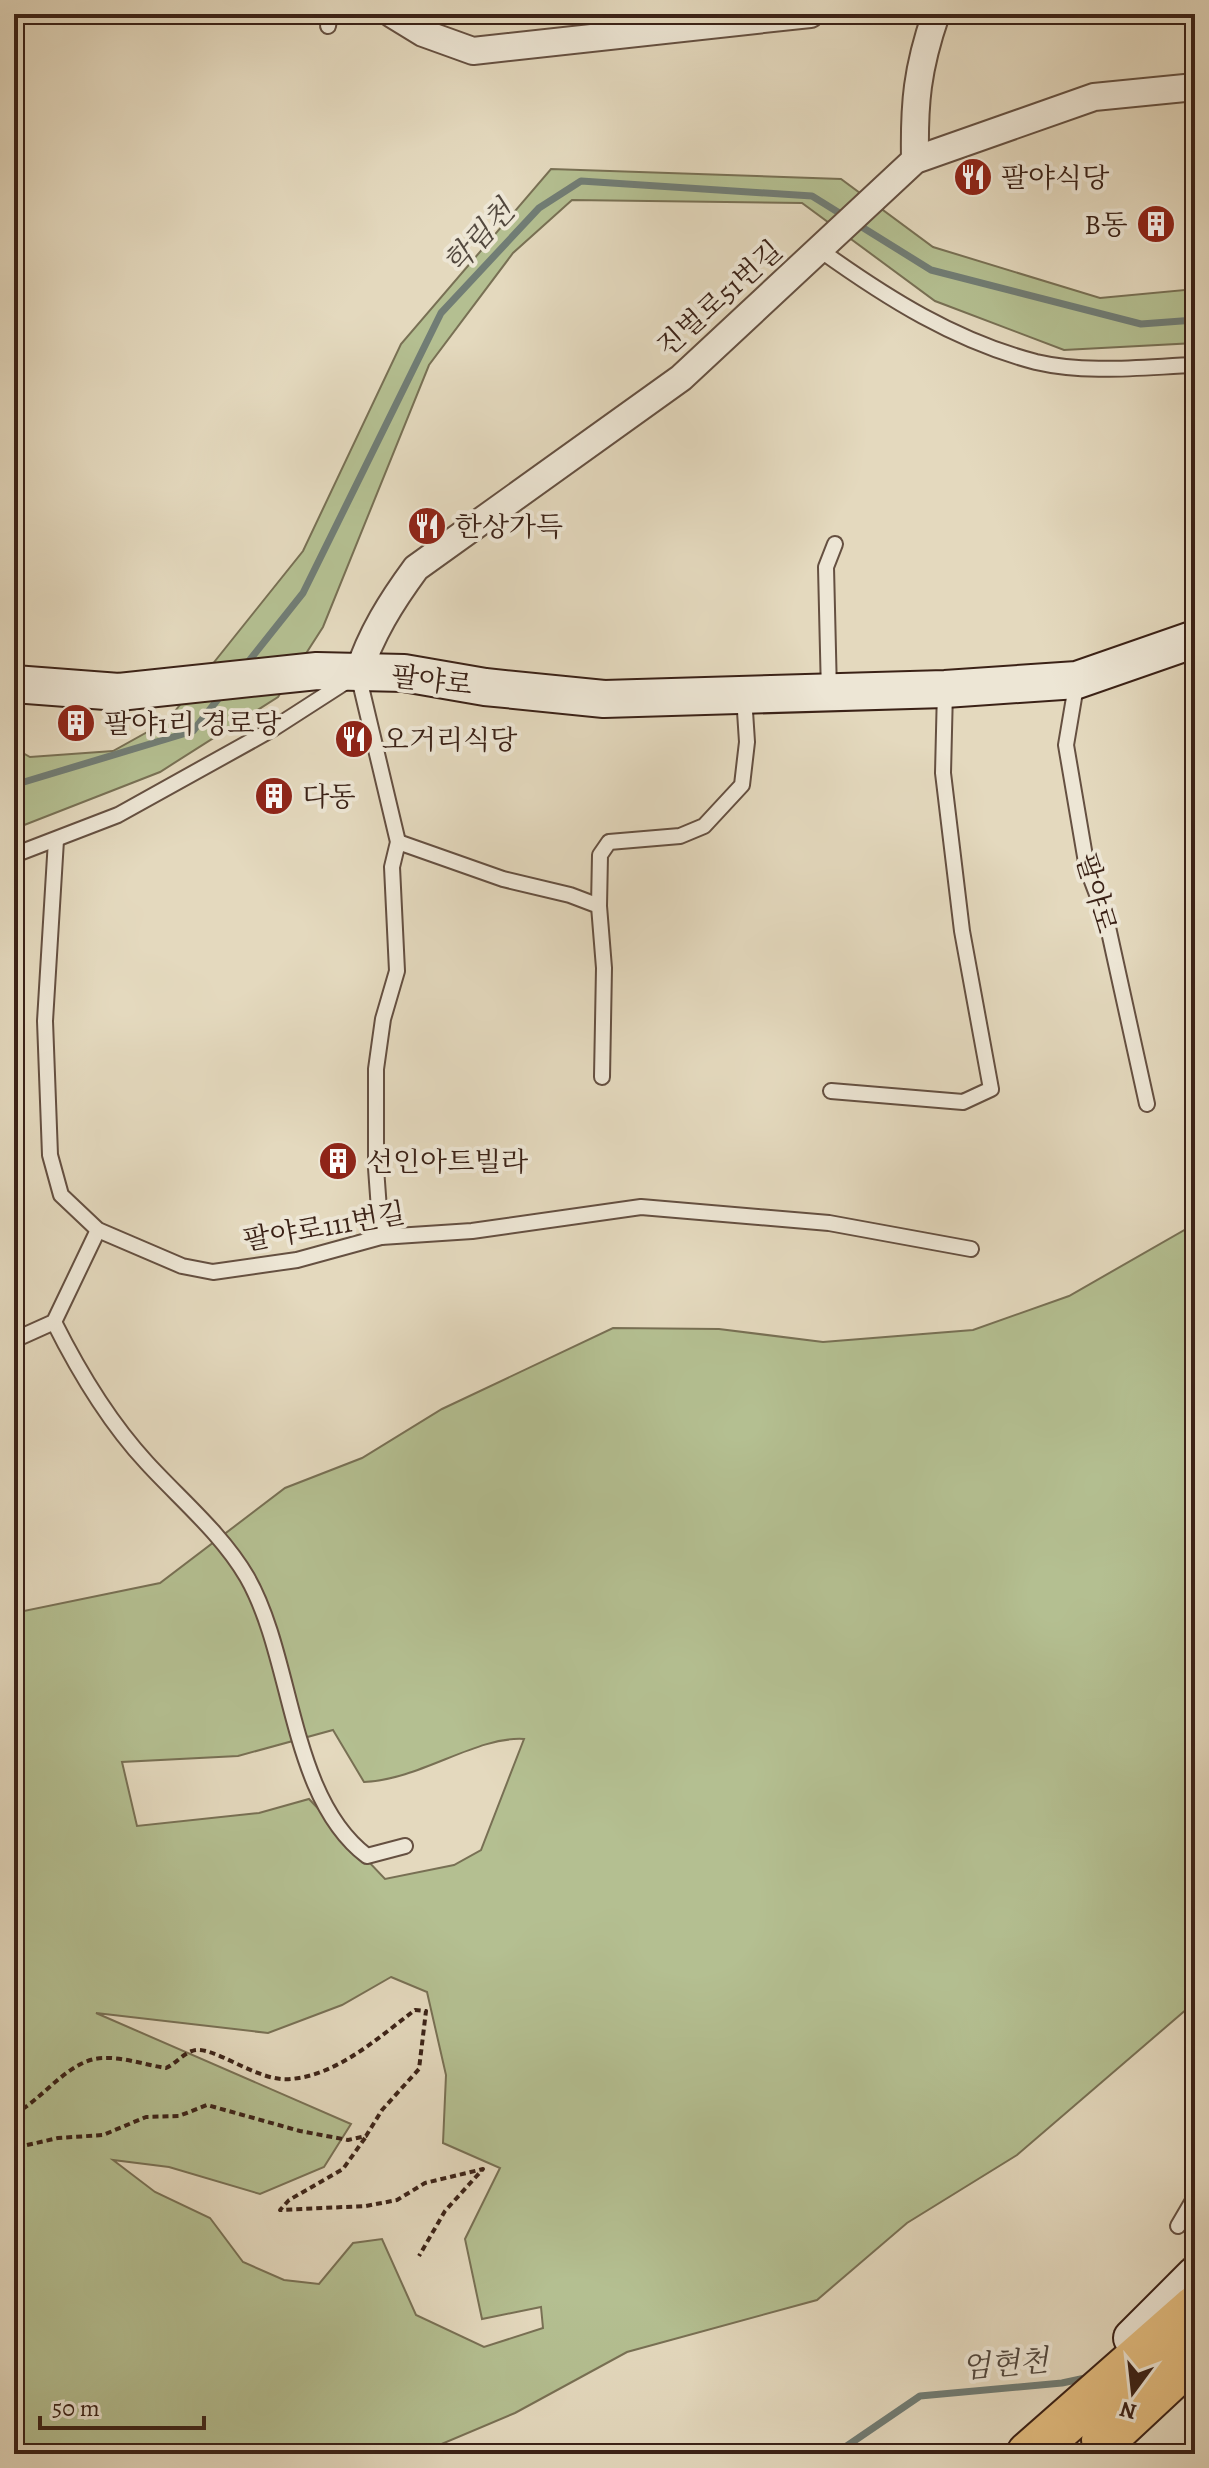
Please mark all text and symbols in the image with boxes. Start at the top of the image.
restaurant icon: 팔야식당 [952,156,994,198]
place label: 팔야식당 [1001,159,1109,197]
water label: 학림천 [435,190,525,282]
building icon: B동 [1135,203,1177,245]
place label: B동 [1084,206,1128,244]
street label: 진벌로51번길 [649,232,791,365]
restaurant icon: 한상가득 [406,505,448,547]
place label: 한상가득 [455,508,563,546]
street label: 팔야로 [389,657,474,705]
building icon: 팔야1리 경로당 [55,702,97,744]
place label: 팔야1리 경로당 [104,705,281,743]
restaurant icon: 오거리식당 [333,718,375,760]
place label: 오거리식당 [382,721,517,759]
building icon: 다동 [253,775,295,817]
place label: 다동 [302,778,356,816]
street label: 팔야로 [1067,849,1125,938]
building icon: 선인아트빌라 [317,1140,359,1182]
place label: 선인아트빌라 [366,1143,528,1181]
street label: 팔야로111번길 [240,1194,408,1260]
water label: 엄현천 [960,2340,1052,2388]
north arrow [1093,2352,1173,2432]
scale bar [40,2380,204,2430]
text: 50 m [52,2392,100,2424]
text: N [1116,2394,1140,2427]

